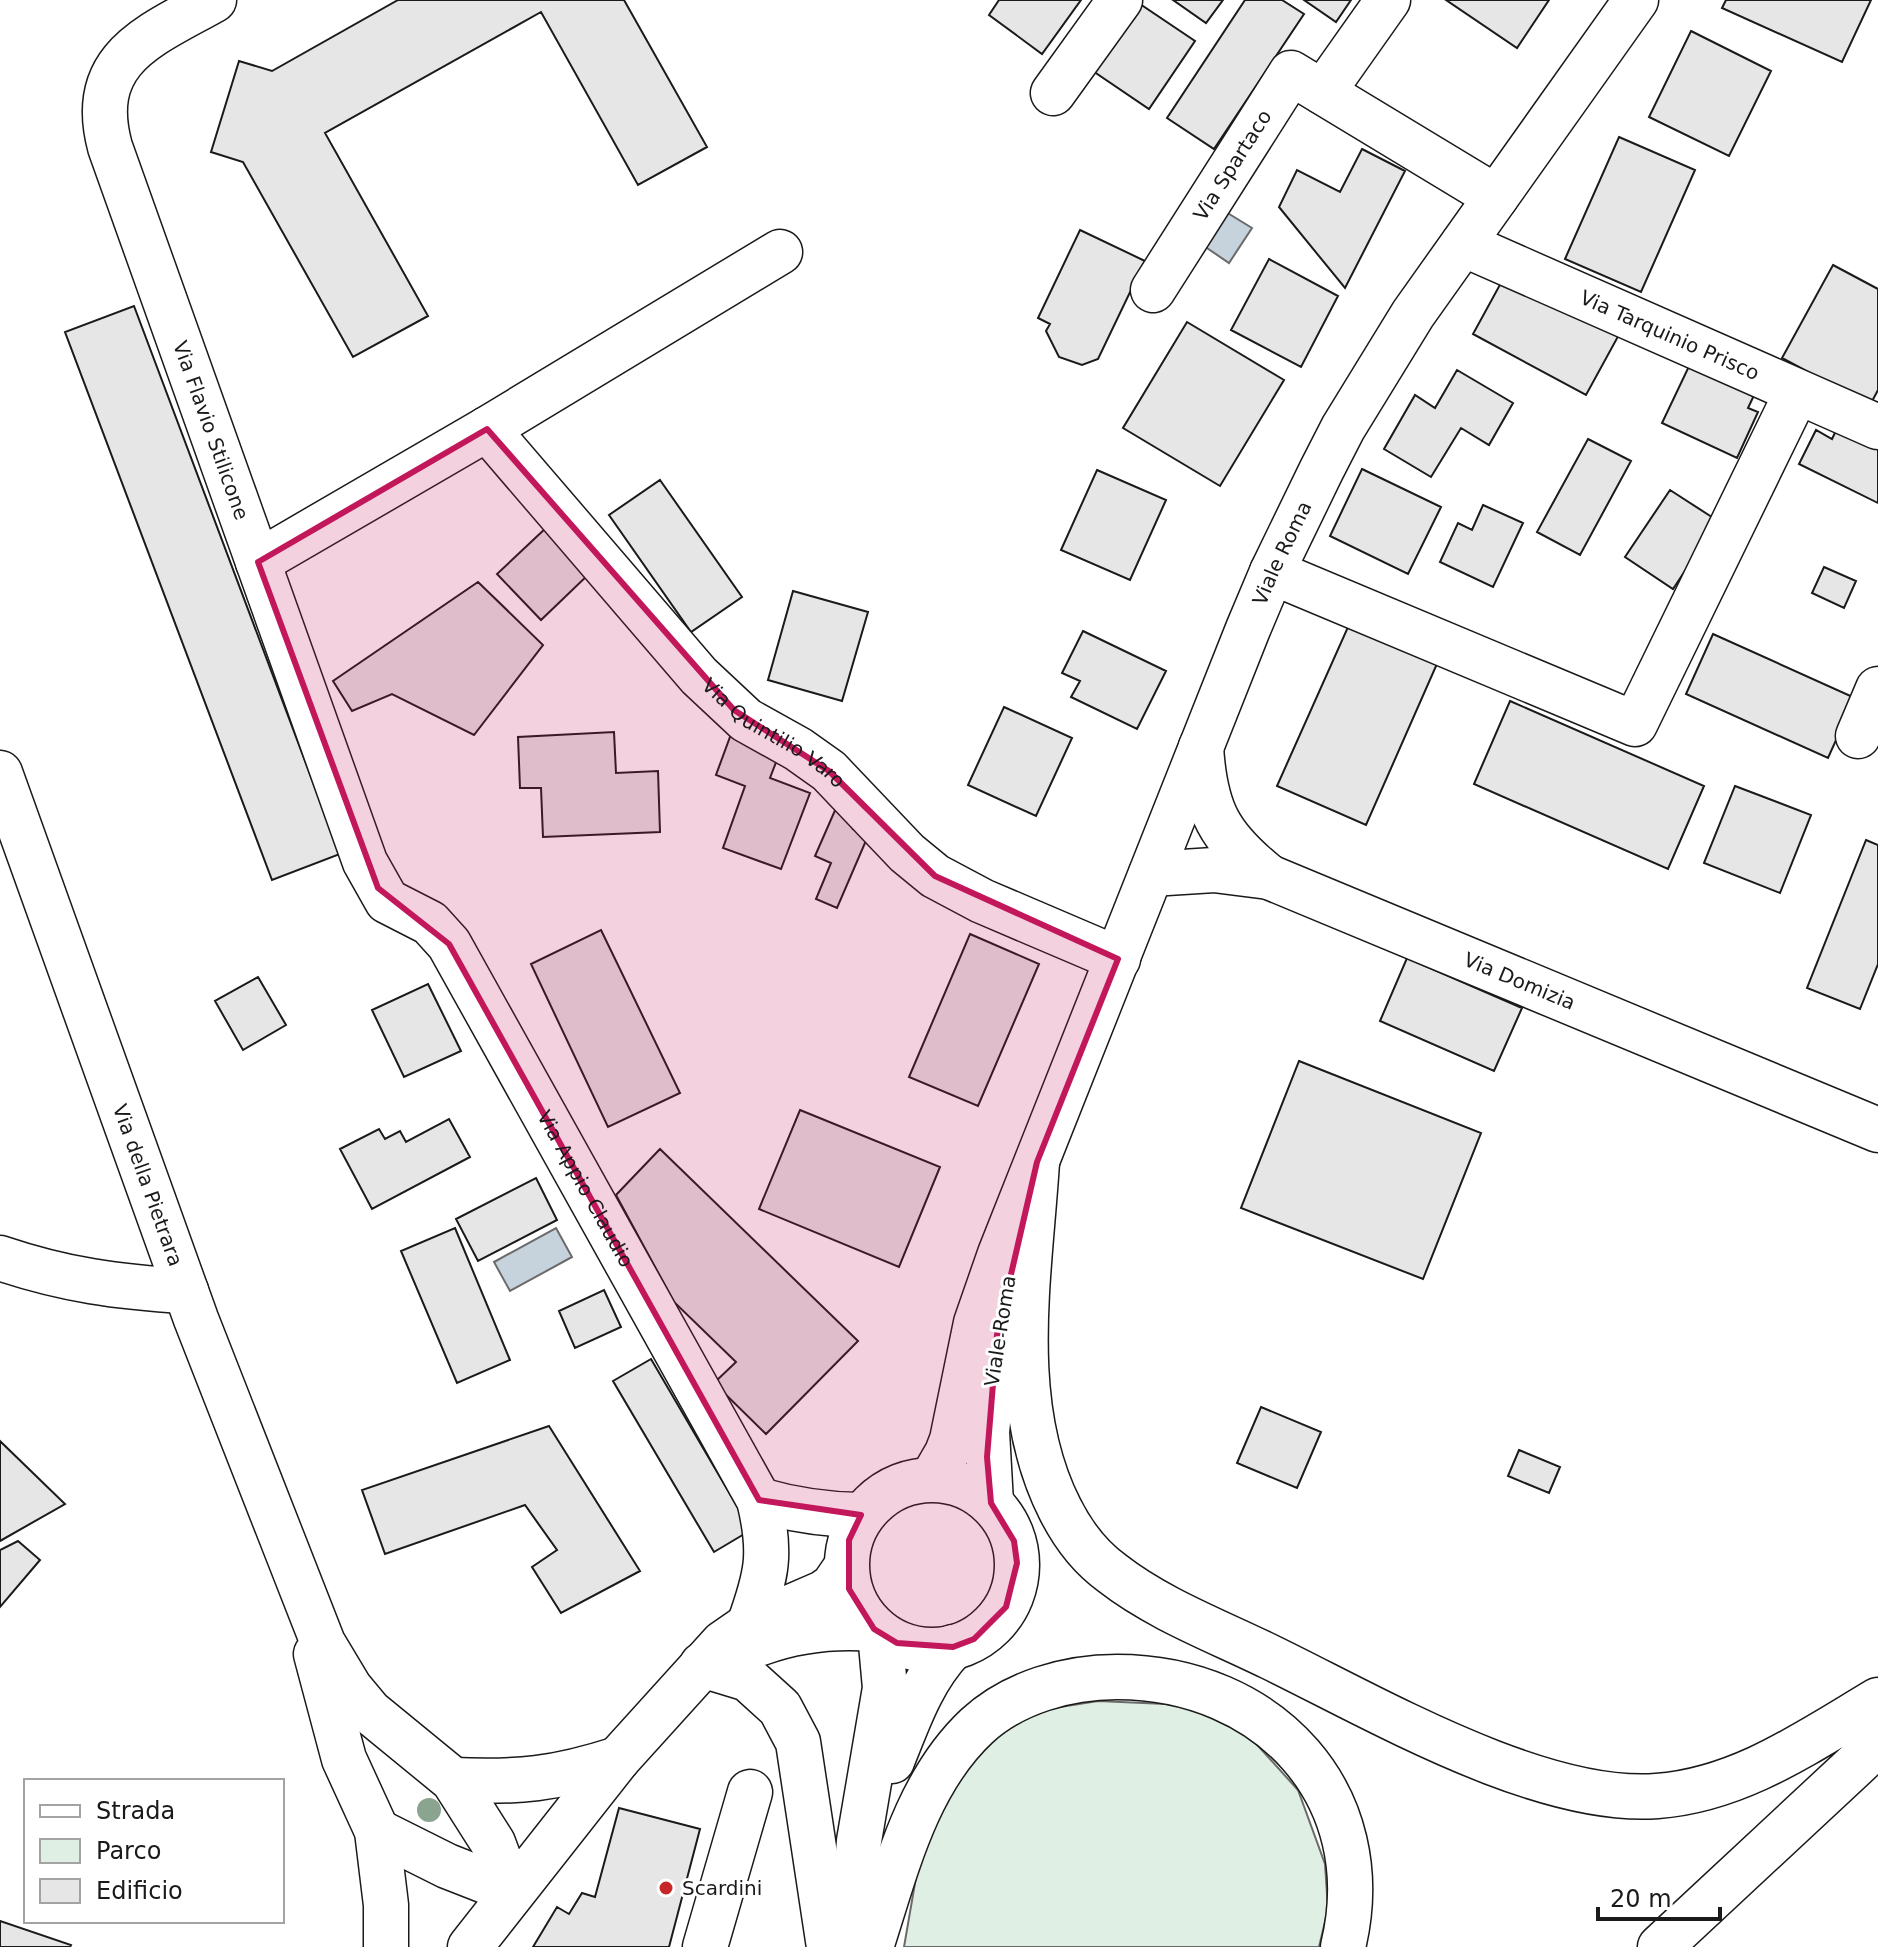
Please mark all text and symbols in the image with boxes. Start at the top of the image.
street label: Via Spartaco [1188,105,1277,225]
street label: Via Tarquinio Prisco [1576,285,1763,385]
street label: Via Flavio Stilicone [168,338,254,523]
street label: Viale Roma [1247,497,1317,609]
street label: Via Quintilio Varo [697,673,850,793]
street label: Via Domizia [1460,947,1579,1015]
street label: Via della Pietrara [108,1101,188,1270]
street label: Via Appio Claudio [532,1106,639,1271]
street label: Viale Roma [979,1274,1021,1388]
legend [24,1779,284,1923]
text: Strada [96,1797,175,1825]
text: Parco [96,1837,161,1865]
scale bar [1598,1871,1720,1921]
place label: Scardini [682,1876,762,1900]
text: Edificio [96,1877,183,1905]
marker: Scardini [657,1879,675,1897]
text: 20 m [1610,1885,1672,1913]

